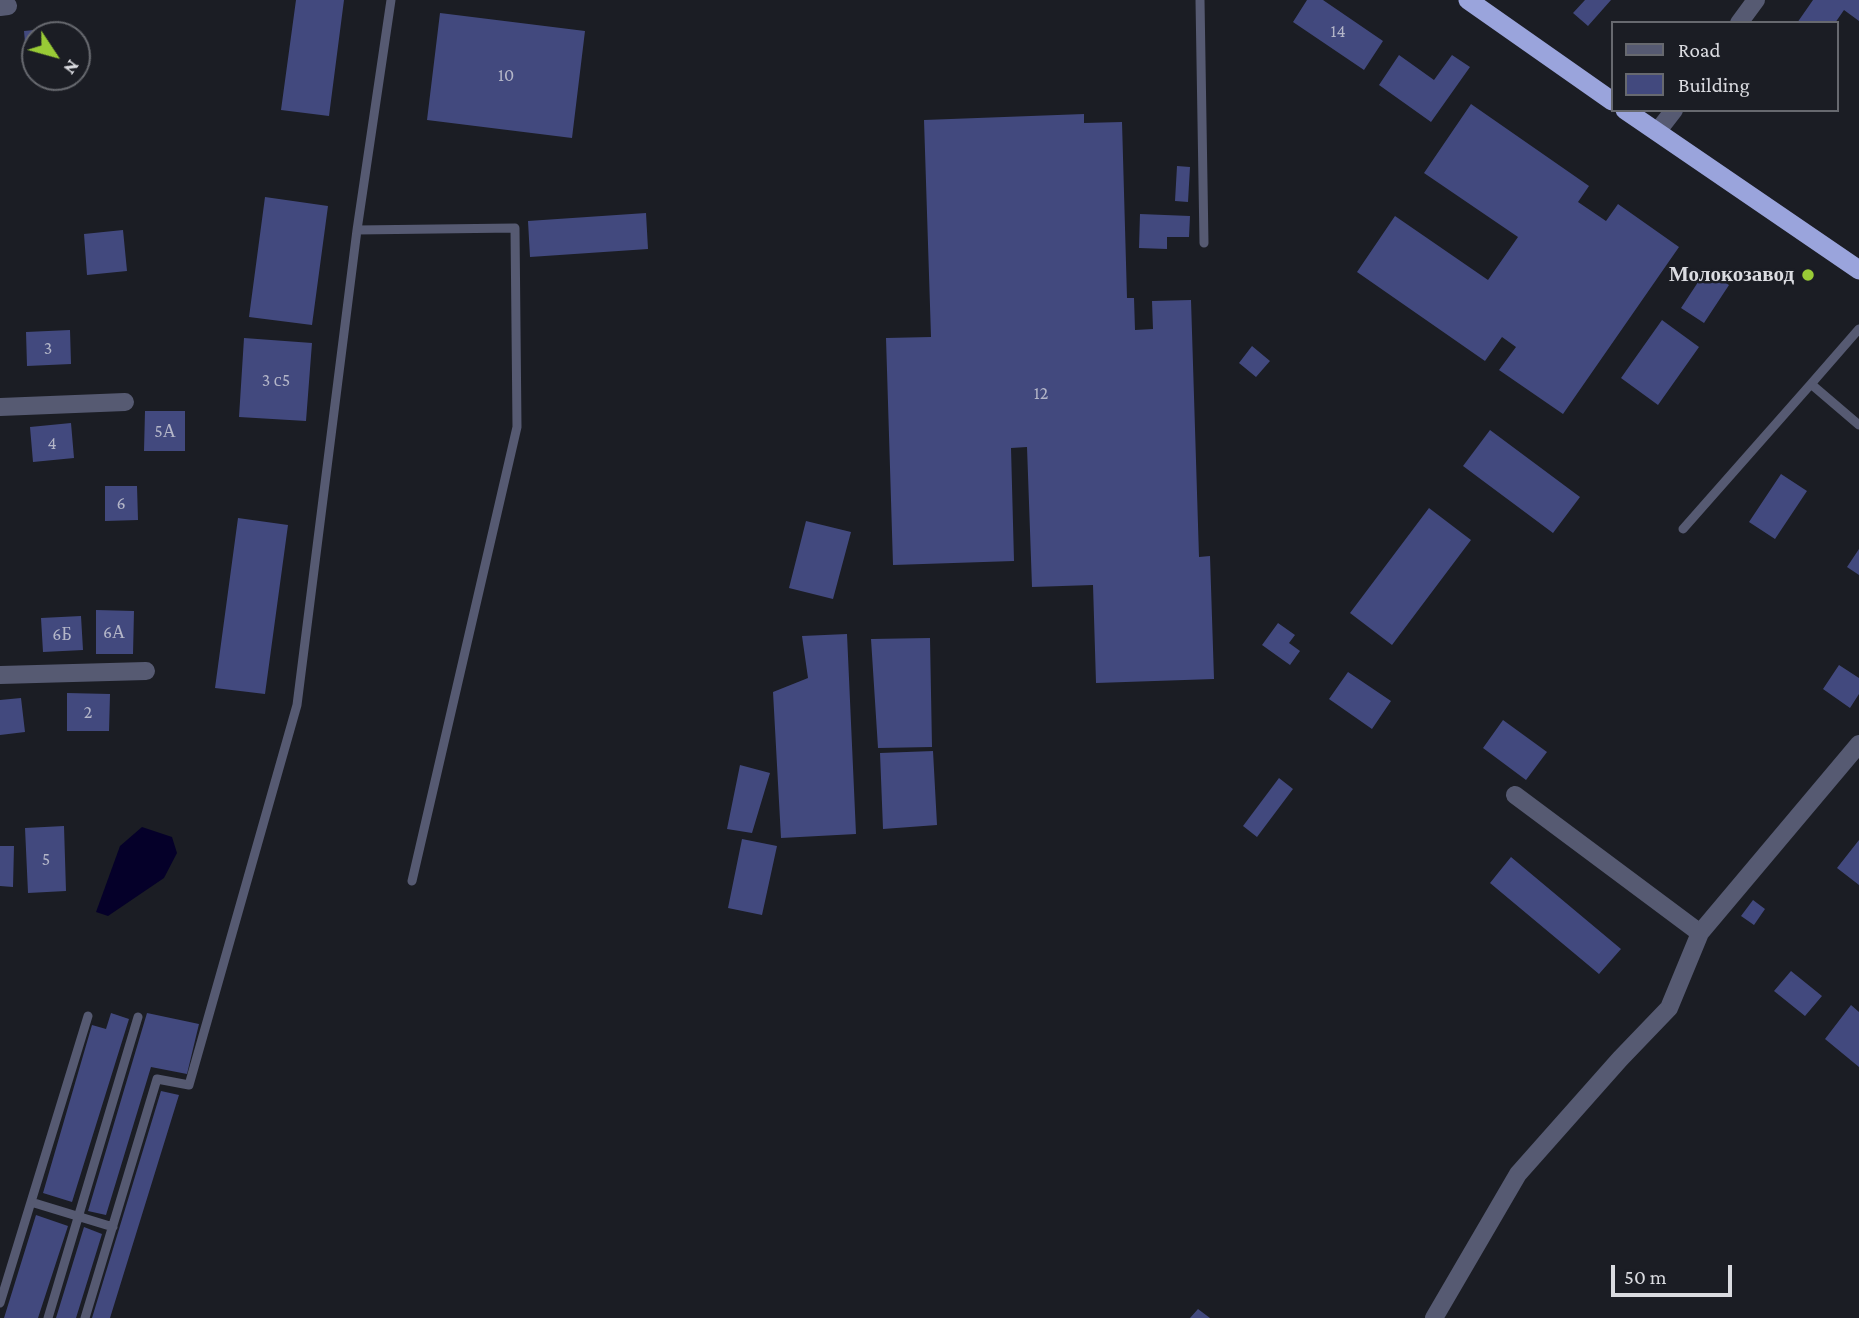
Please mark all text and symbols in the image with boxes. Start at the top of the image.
house number: 14 [1330,20,1346,42]
north arrow [21,21,91,91]
legend [1610,21,1838,112]
text: Road [1678,38,1721,62]
text: N [59,56,84,79]
house number: 10 [498,64,514,86]
text: Building [1678,73,1750,97]
place label: Молокозавод [1669,262,1794,288]
marker: Молокозавод [1800,267,1816,283]
house number: 3 [44,337,52,359]
house number: 3 с5 [262,369,290,391]
house number: 12 [1034,382,1048,404]
house number: 5А [154,420,176,442]
house number: 4 [47,432,57,454]
house number: 6 [116,492,126,514]
house number: 6А [103,621,125,643]
house number: 6Б [52,623,72,645]
house number: 2 [84,701,92,723]
house number: 5 [42,848,50,870]
scale bar [1614,1252,1735,1296]
text: 50 m [1624,1265,1667,1289]

